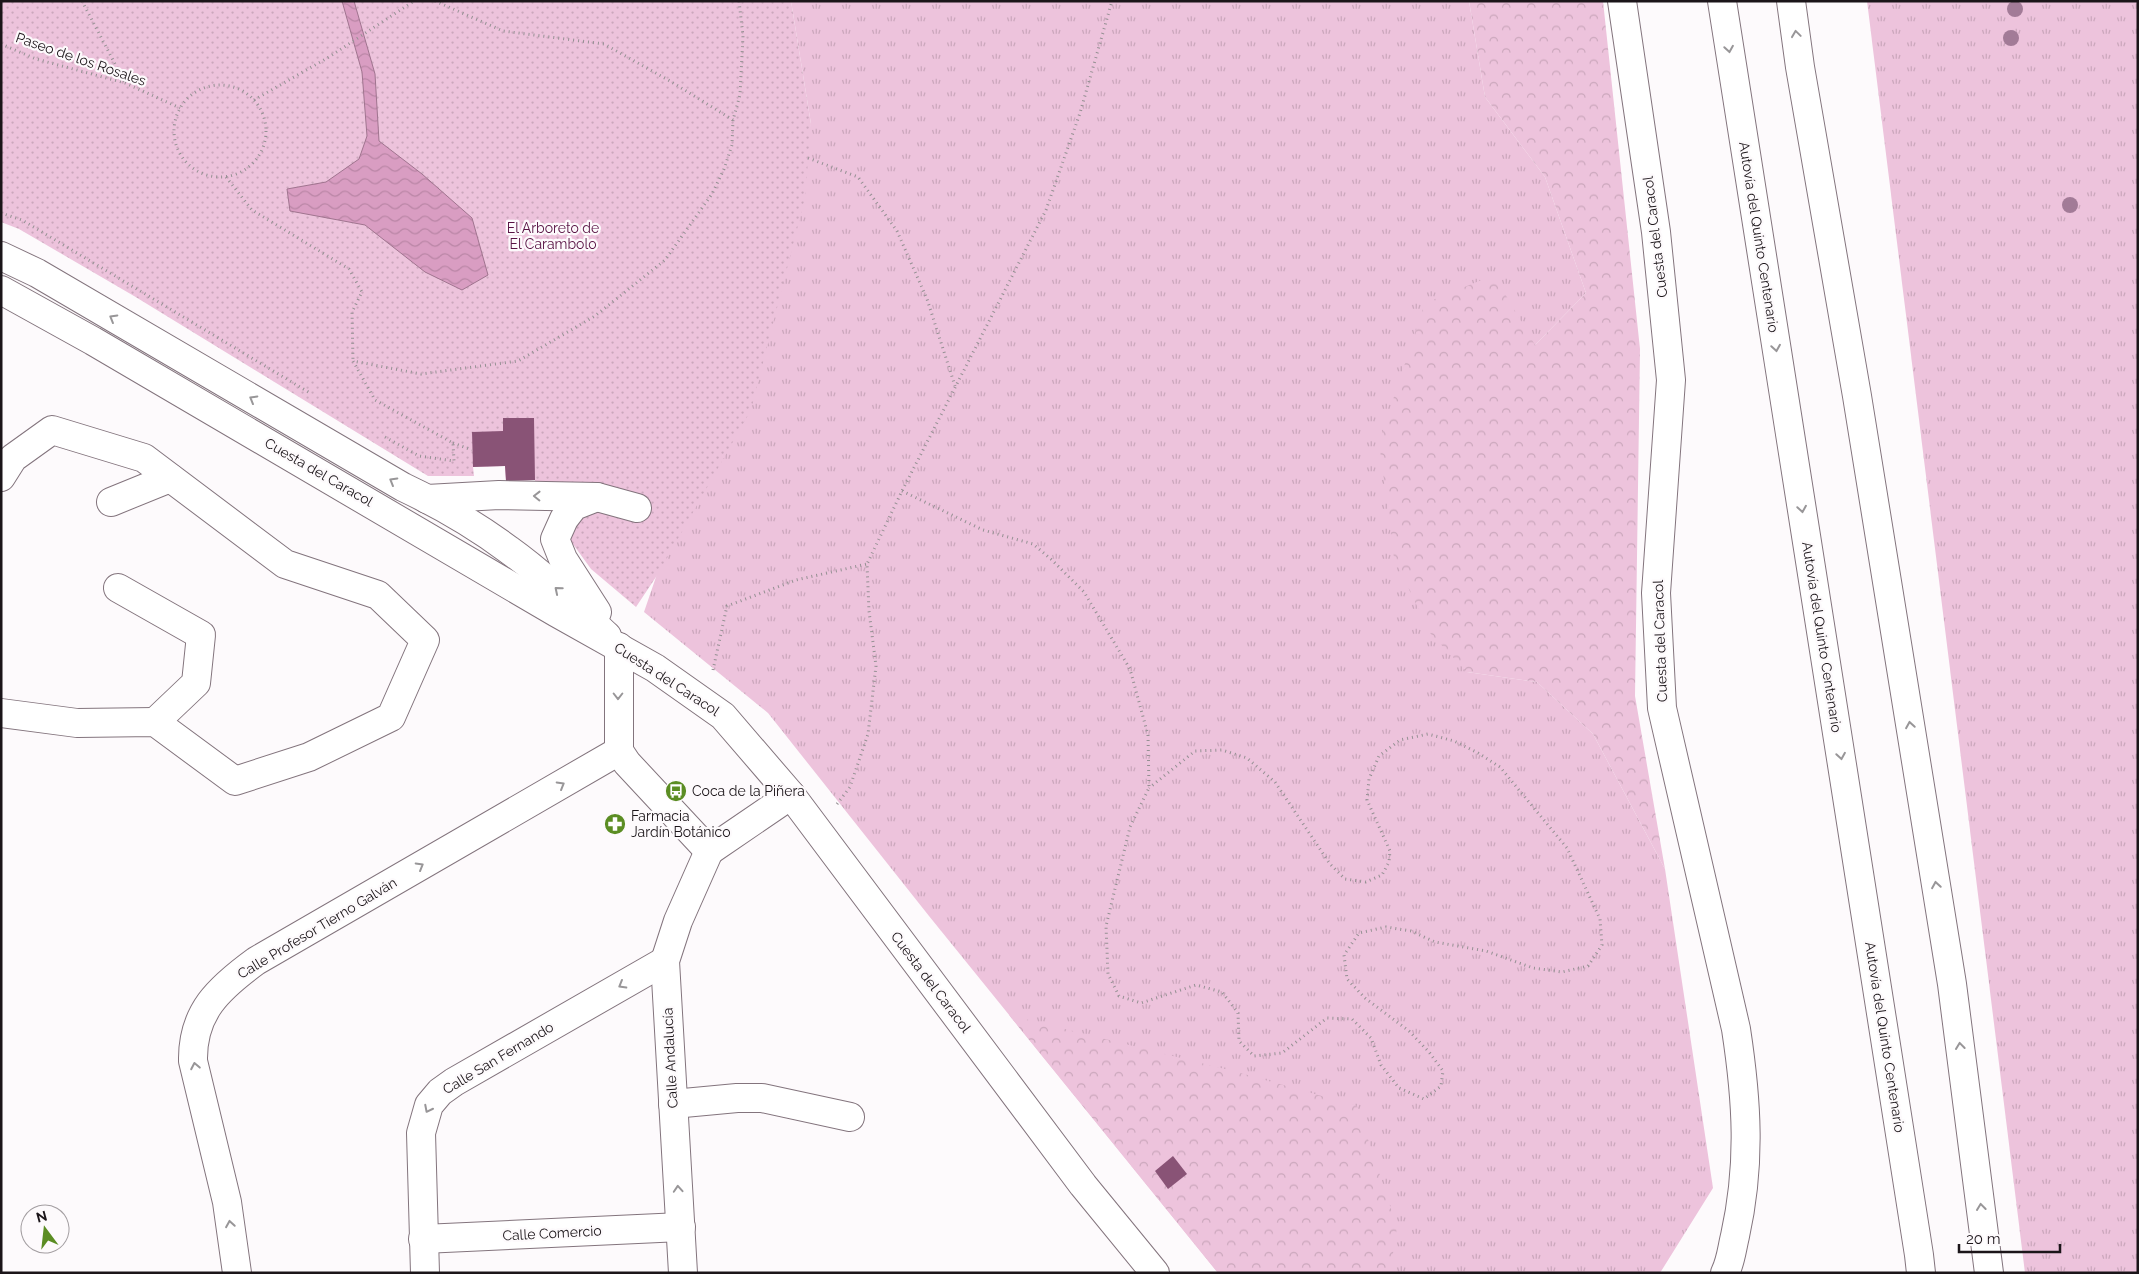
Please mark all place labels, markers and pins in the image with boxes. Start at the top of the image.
bus stop icon: Coca de la Piñera [664,779,688,803]
place label: Coca de la Piñera [692,783,805,799]
place label: Farmacia Jardín Botánico [631,808,730,840]
pharmacy icon: Farmacia Jardín Botánico [603,812,627,836]

